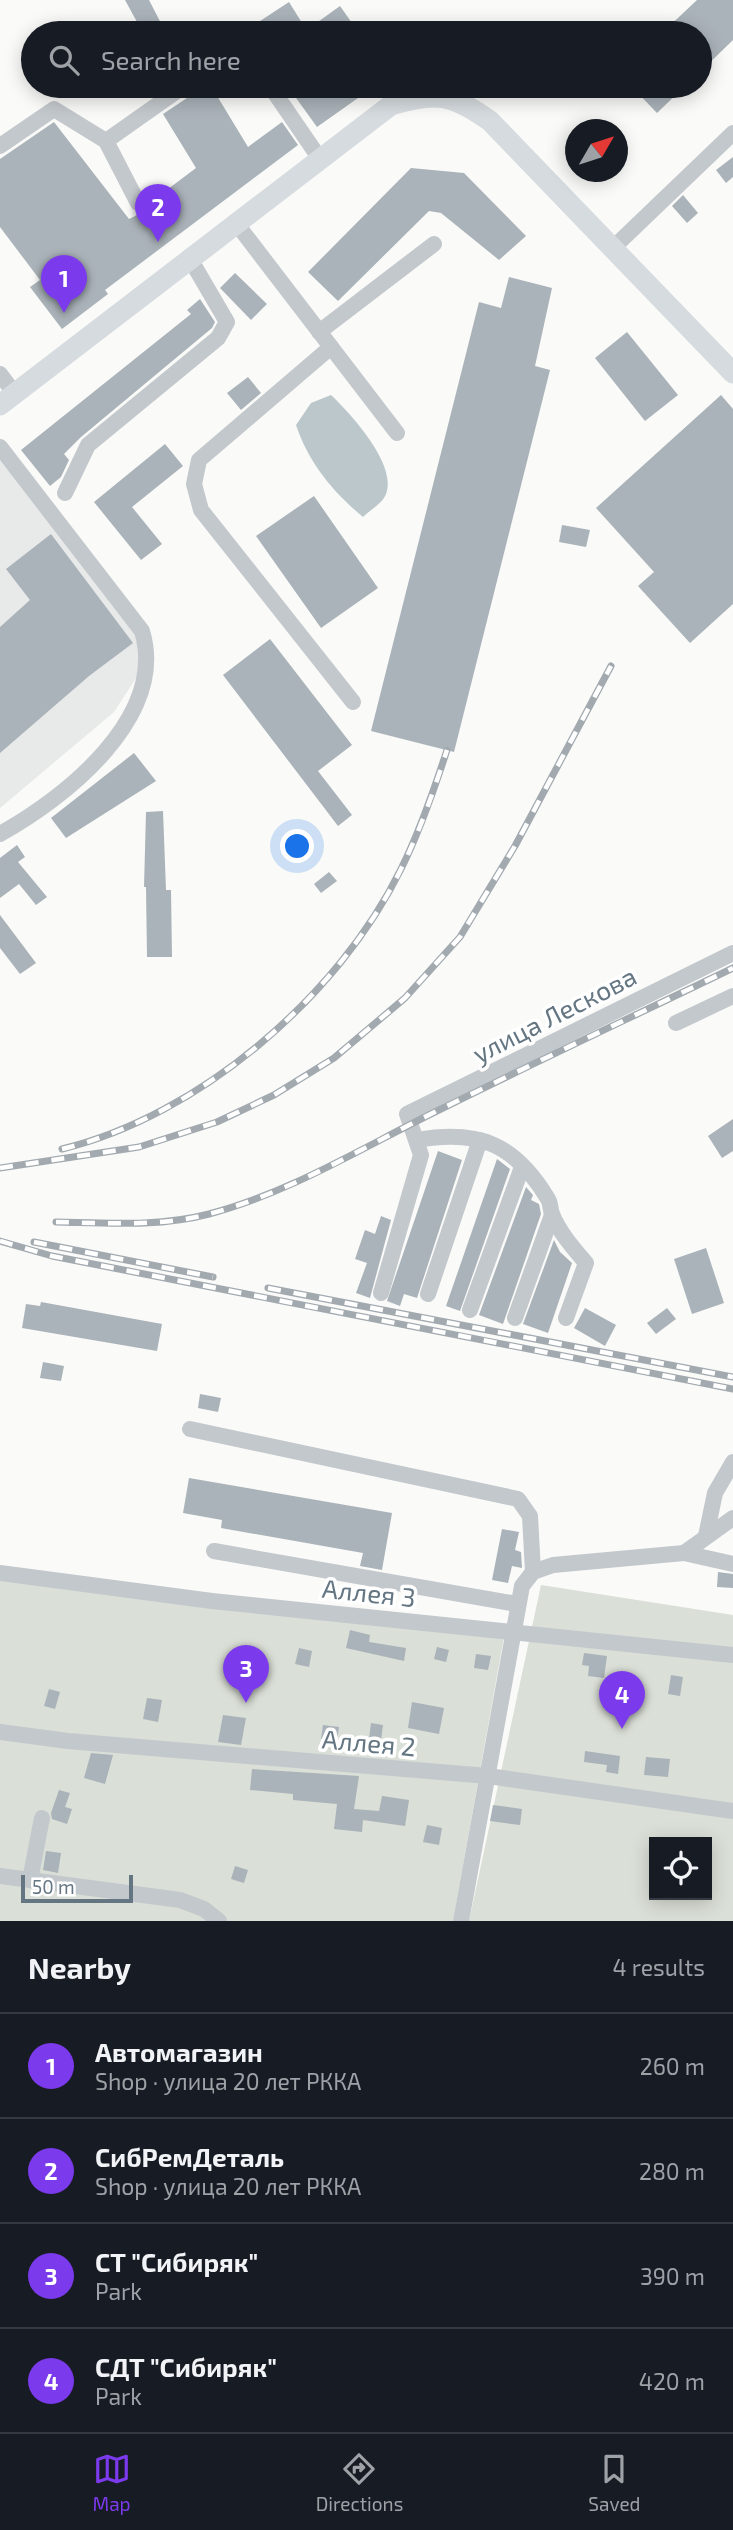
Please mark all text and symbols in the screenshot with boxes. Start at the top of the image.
search box [21,21,712,98]
icon: search [45,41,83,79]
text: Search here [101,44,241,75]
north arrow [565,119,628,182]
pin: 2 [135,184,181,242]
pin: 1 [41,255,87,313]
your location [280,829,314,863]
street label: улица Лескова [467,959,642,1069]
street label: Аллея 3 [321,1572,417,1612]
pin: 3 [223,1645,269,1703]
pin: 4 [599,1671,645,1729]
street label: Аллея 2 [321,1722,417,1762]
map controls [649,1837,712,1900]
button: locate [649,1837,712,1900]
scale bar [21,1872,133,1904]
text: 50 m [32,1875,75,1898]
text: Nearby [28,1949,131,1985]
text: 4 results [613,1953,705,1981]
text: Автомагазин [95,2036,263,2067]
text: 1 [46,2052,56,2080]
text: 260 m [640,2052,705,2080]
text: Shop · улица 20 лет РККА [95,2067,361,2095]
text: СибРемДеталь [95,2141,284,2172]
text: 2 [44,2157,58,2185]
text: 280 m [639,2157,705,2185]
text: Shop · улица 20 лет РККА [95,2172,361,2200]
text: СТ "Сибиряк" [95,2246,258,2277]
text: 3 [44,2262,58,2290]
text: 390 m [640,2262,705,2290]
text: Park [95,2277,142,2305]
text: СДТ "Сибиряк" [95,2351,277,2382]
text: 4 [44,2367,58,2395]
text: 420 m [639,2367,705,2395]
text: Park [95,2382,142,2410]
tab: Map [93,2450,131,2515]
tab: Directions [316,2450,403,2515]
tab: Saved [588,2450,640,2515]

